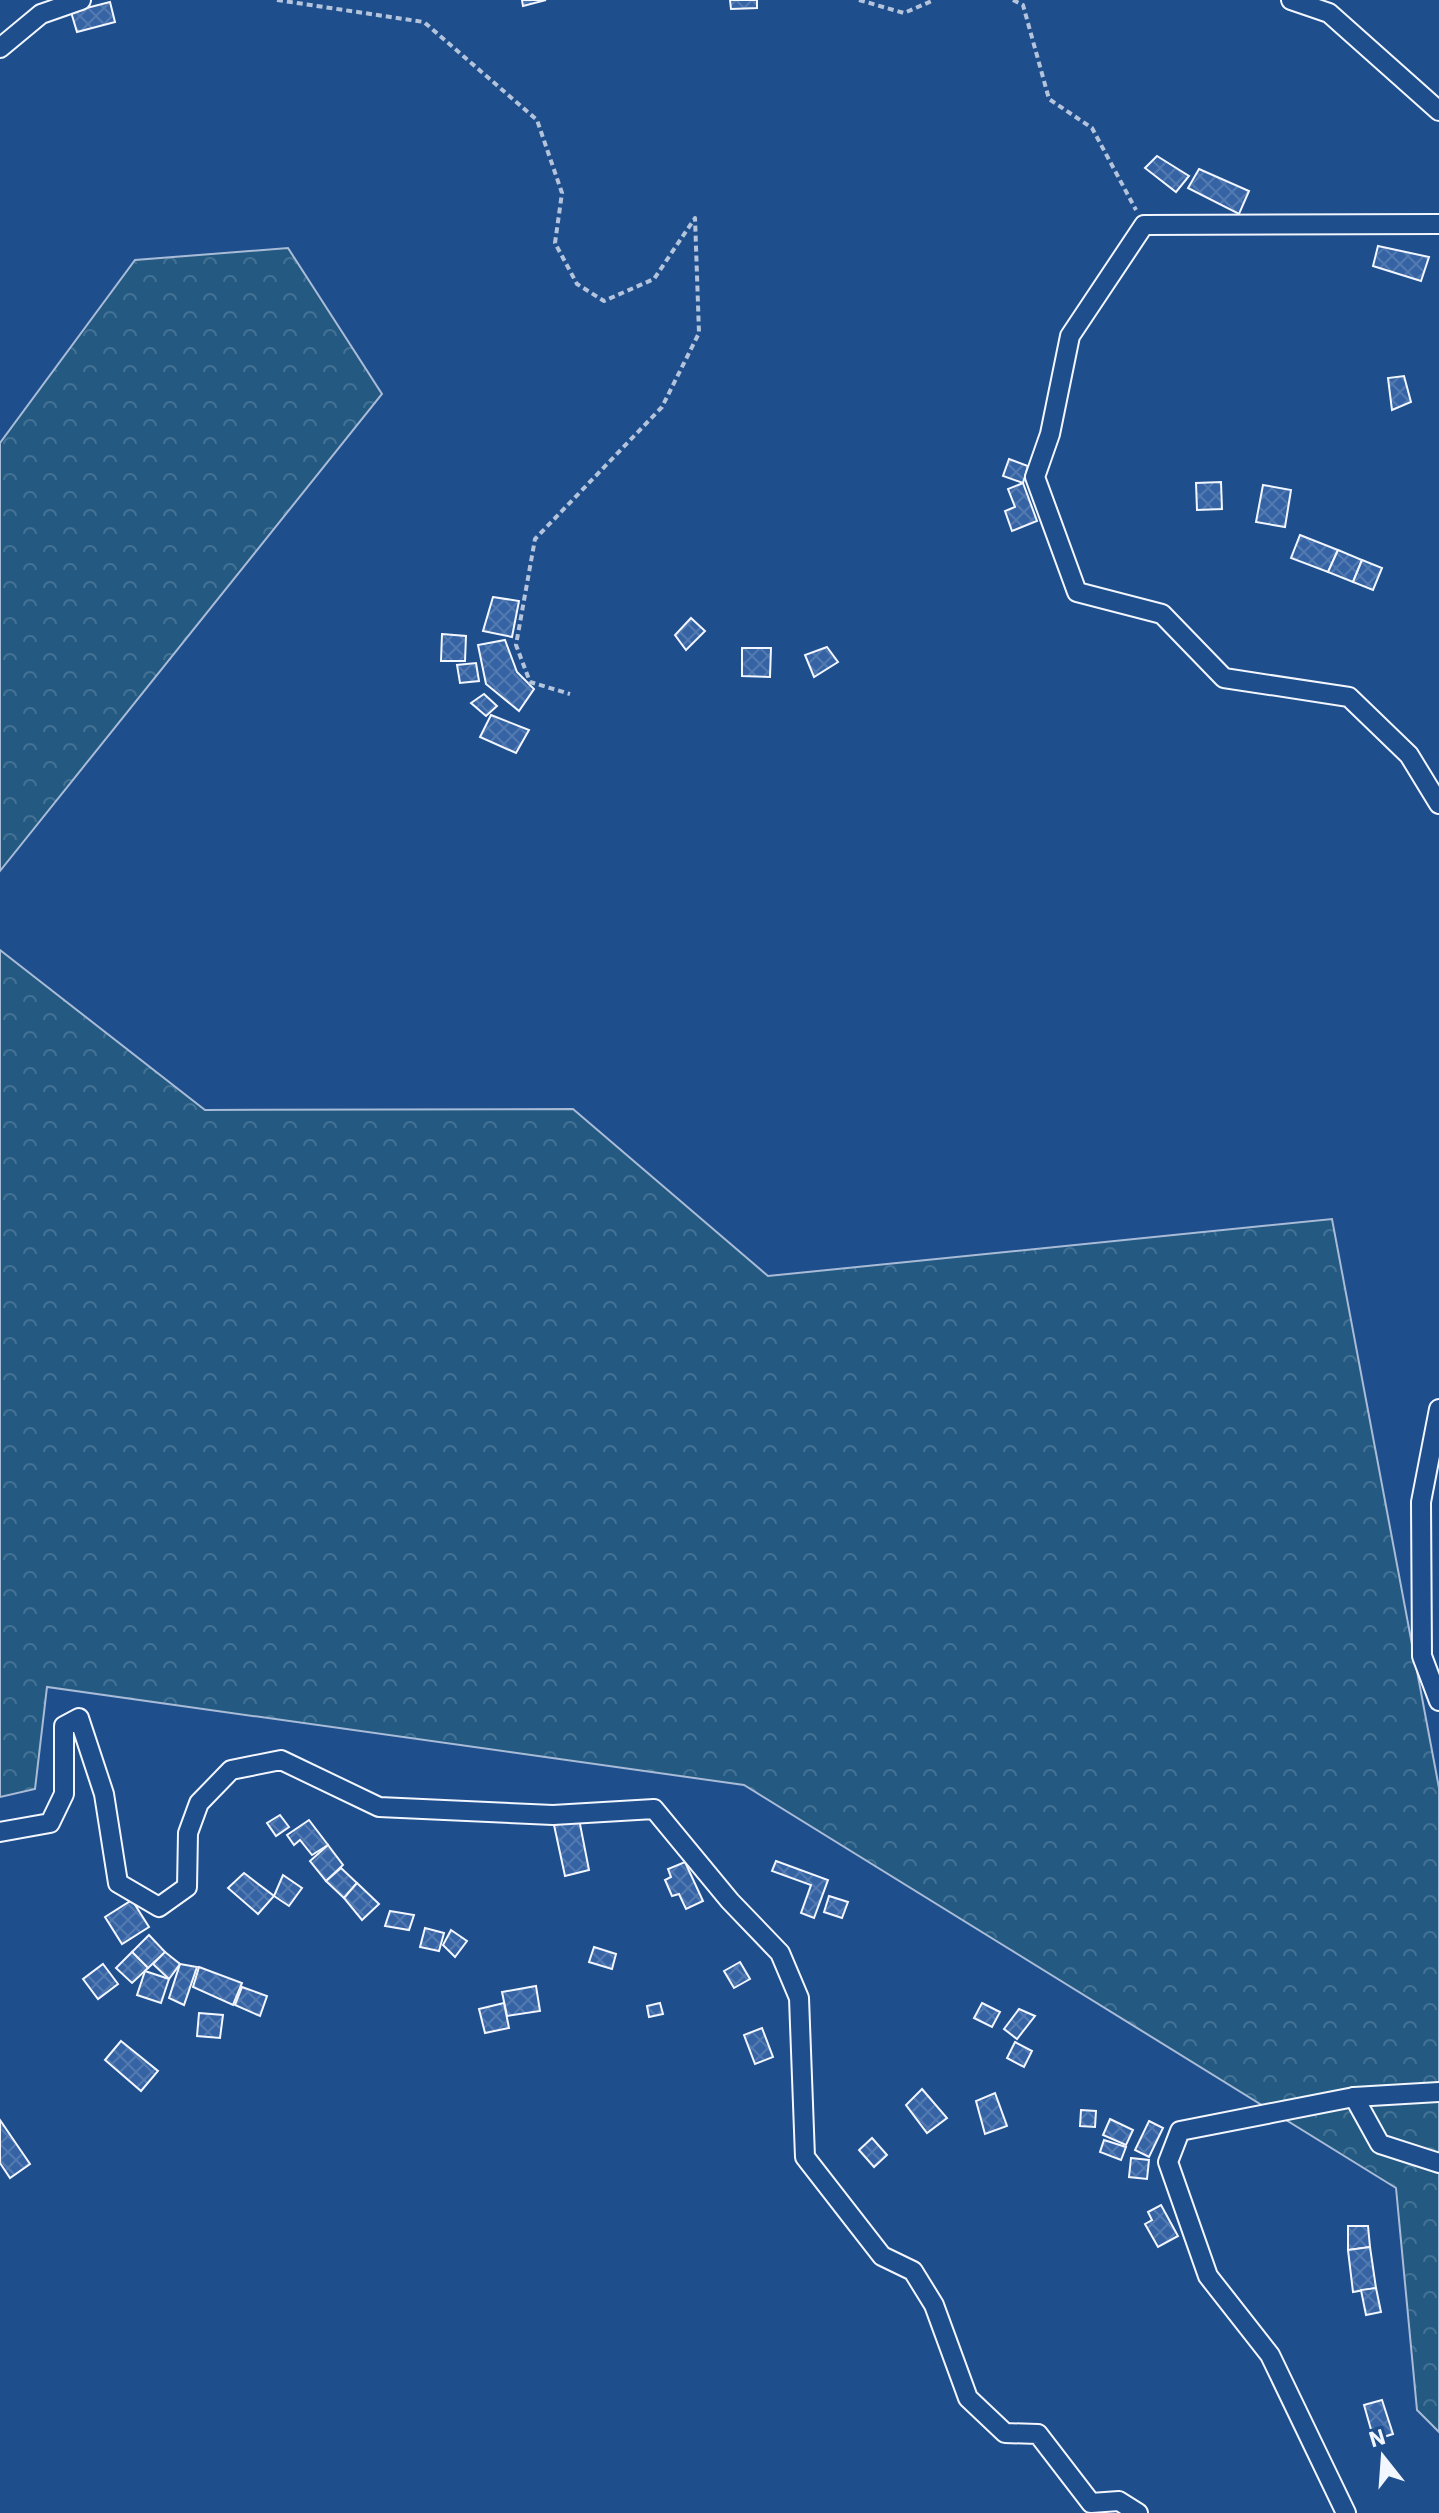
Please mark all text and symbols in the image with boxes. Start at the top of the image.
north arrow [1343,2417,1423,2497]
text: N [1365,2421,1389,2454]

